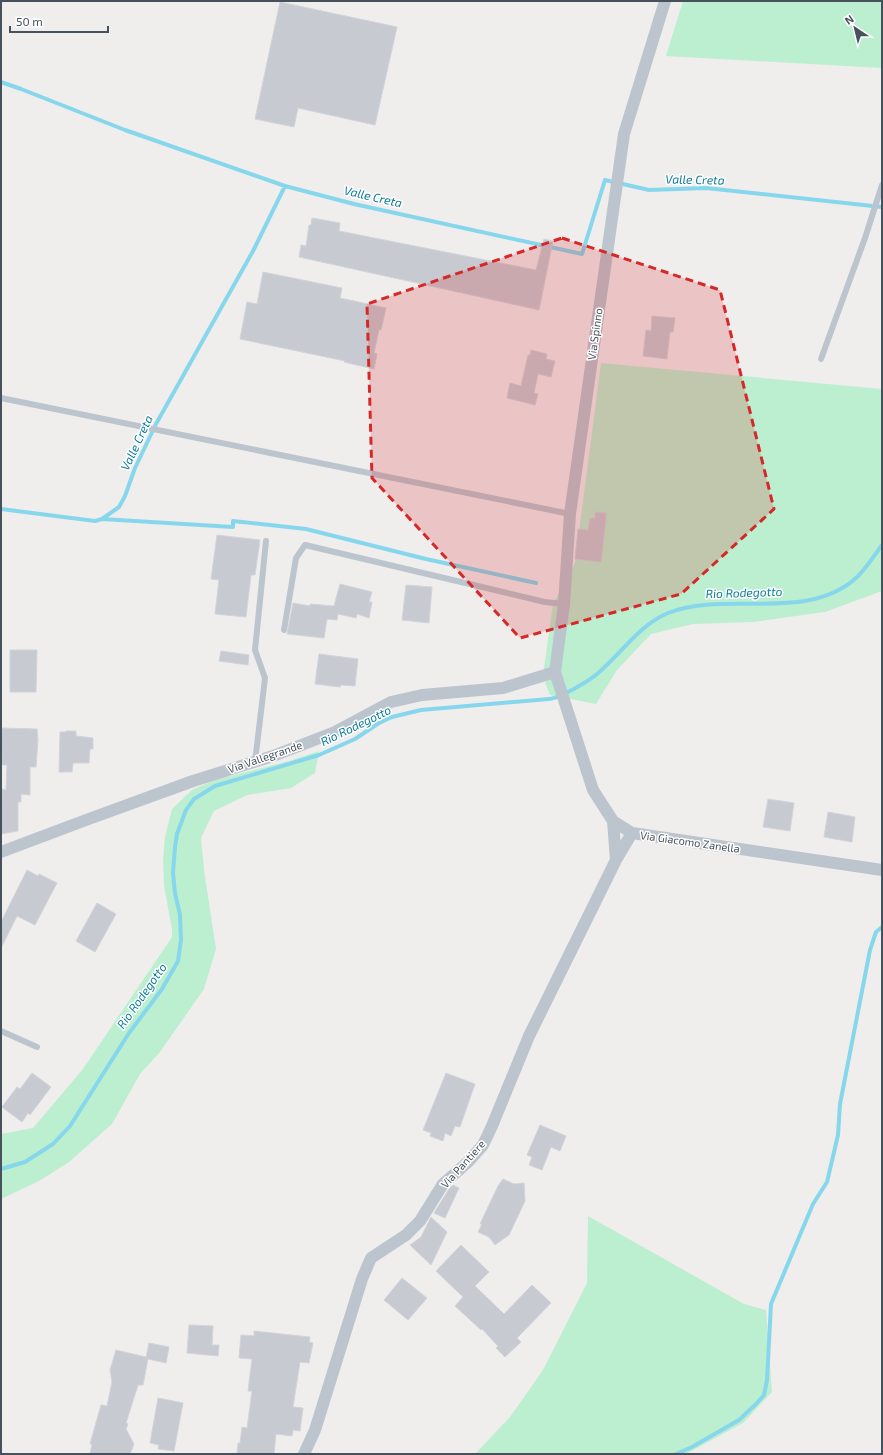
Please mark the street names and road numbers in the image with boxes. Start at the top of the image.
street label: Via Spinno [584,307,605,361]
street label: Via Vallegrande [226,738,304,775]
street label: Via Giacomo Zanella [639,828,741,855]
street label: Via Pantiere [438,1137,488,1190]

